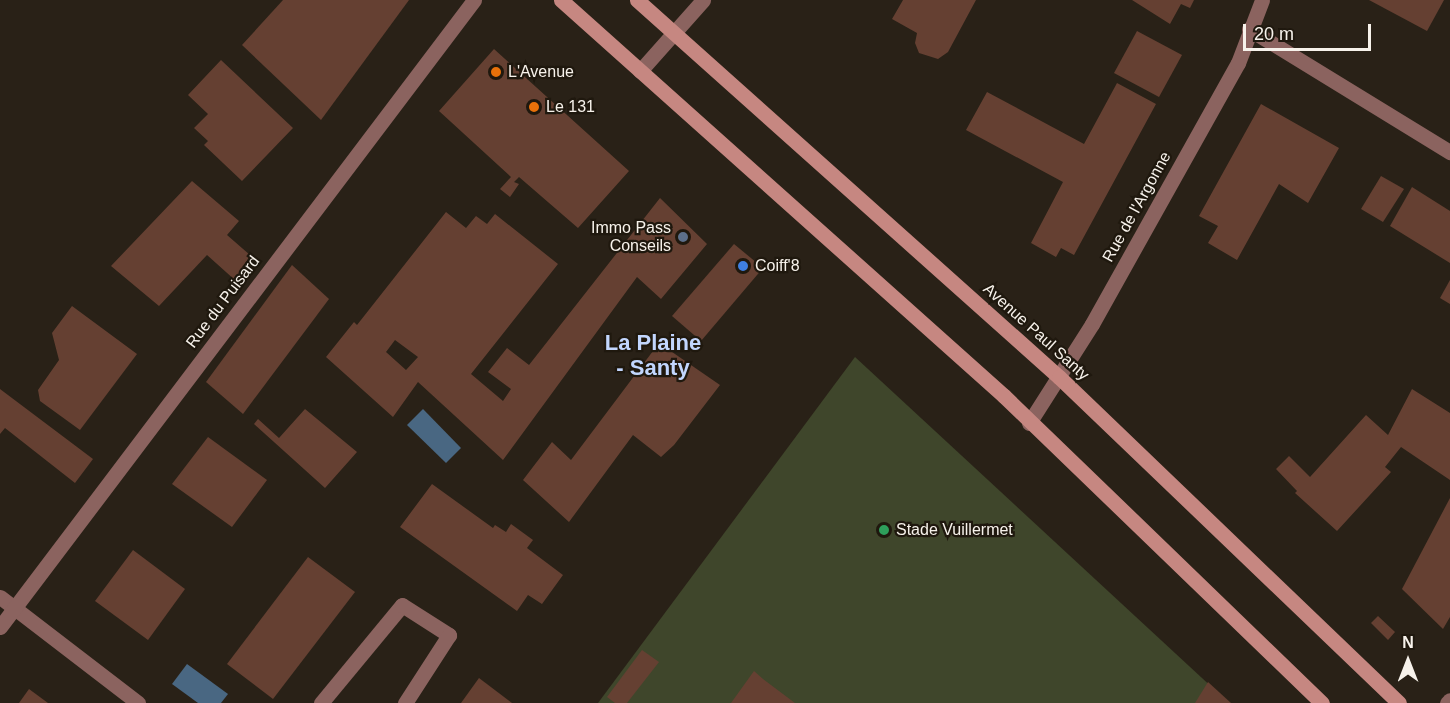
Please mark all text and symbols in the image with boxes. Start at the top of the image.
scale bar [1246,12,1374,50]
text: 20 m [1254,24,1294,44]
place label: L'Avenue [508,62,574,82]
marker: L'Avenue [489,65,503,79]
place label: Le 131 [546,97,595,117]
marker: Le 131 [527,100,541,114]
street label: Rue de l'Argonne [1099,148,1175,266]
place label: Immo Pass Conseils [591,218,671,256]
marker: Immo Pass Conseils [676,230,690,244]
street label: Rue du Puisard [182,252,264,352]
place label: Coiff'8 [755,256,800,276]
marker: Coiff'8 [736,259,750,273]
street label: Avenue Paul Santy [979,279,1093,385]
district label: La Plaine - Santy [605,329,701,380]
place label: Stade Vuillermet [896,520,1013,540]
marker: Stade Vuillermet [877,523,891,537]
north arrow [1378,631,1438,691]
text: N [1402,634,1414,651]

